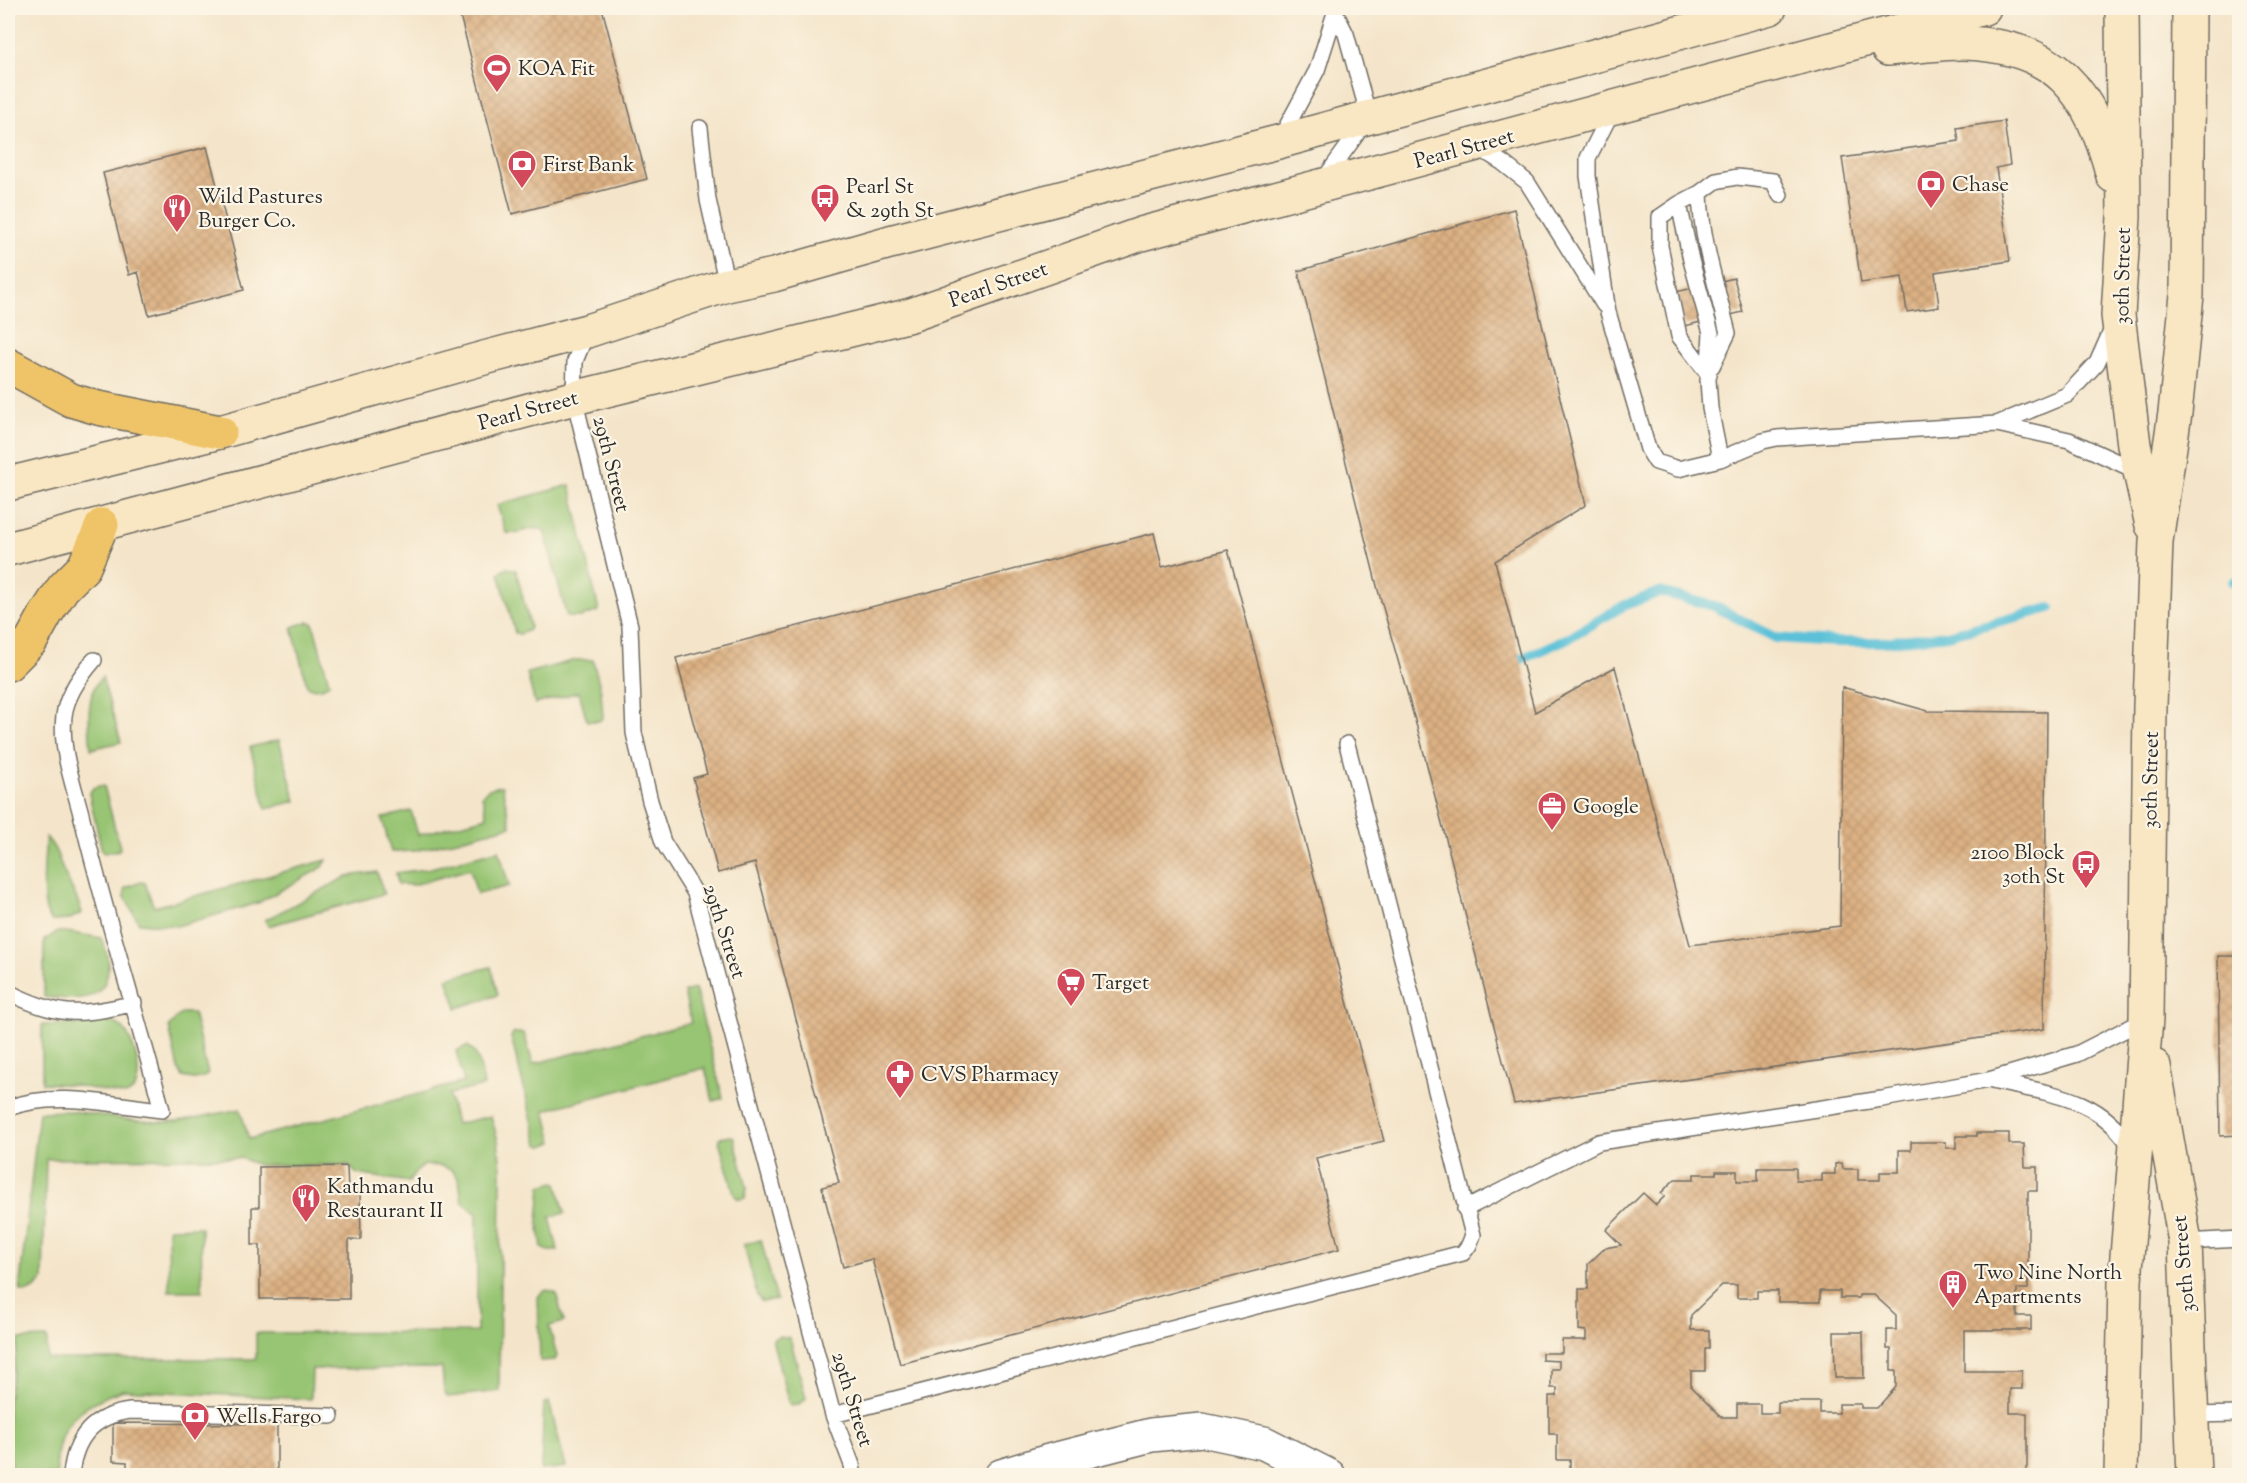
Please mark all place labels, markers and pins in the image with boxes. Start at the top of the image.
sports icon: KOA Fit [481,52,513,94]
place label: KOA Fit [518,55,595,85]
bank icon: First Bank [506,148,538,190]
place label: First Bank [543,151,635,181]
bank icon: Chase [1915,168,1947,210]
place label: Chase [1952,171,2009,201]
place label: Pearl St & 29th St [846,173,934,227]
bus stop icon: Pearl St & 29th St [809,182,841,224]
place label: Wild Pastures Burger Co. [198,183,323,237]
restaurant icon: Wild Pastures Burger Co. [161,192,193,234]
office icon: Google [1536,790,1568,832]
place label: Google [1573,793,1639,823]
place label: 2100 Block 30th St [1970,839,2066,893]
bus stop icon: 2100 Block 30th St [2070,848,2102,890]
supermarket icon: Target [1055,966,1087,1008]
place label: Target [1092,969,1149,999]
pharmacy icon: CVS Pharmacy [884,1058,916,1100]
place label: CVS Pharmacy [921,1061,1059,1091]
place label: Kathmandu Restaurant II [327,1173,443,1227]
restaurant icon: Kathmandu Restaurant II [290,1182,322,1224]
place label: Two Nine North Apartments [1974,1259,2122,1313]
building icon: Two Nine North Apartments [1937,1268,1969,1310]
bank icon: Wells Fargo [179,1400,211,1442]
place label: Wells Fargo [216,1403,322,1433]

